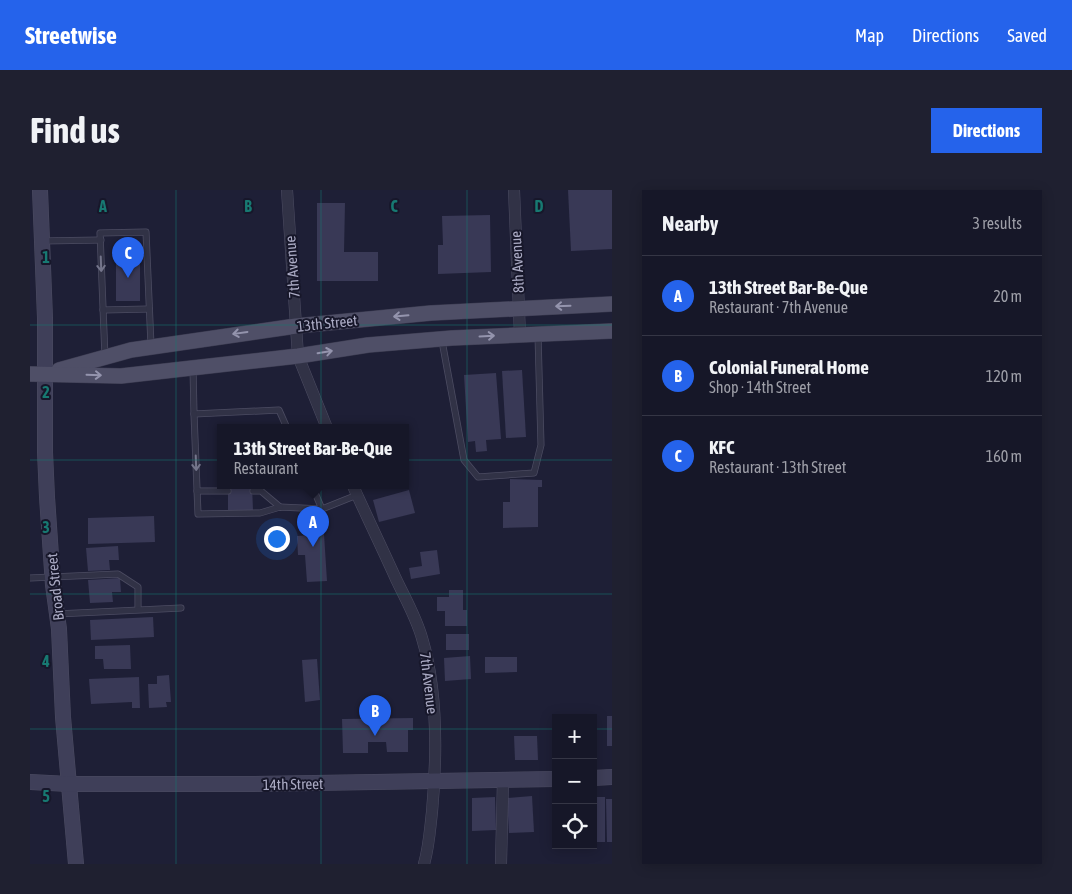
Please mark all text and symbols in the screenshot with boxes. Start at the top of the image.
text: Streetwise [25,22,117,49]
text: Map [855,25,884,46]
text: Directions [912,25,979,46]
text: Saved [1007,25,1047,46]
button: Directions [931,108,1042,153]
text: Find us [30,110,120,150]
text: A [98,197,107,215]
text: B [244,197,252,215]
text: C [390,197,398,215]
text: D [535,197,544,215]
text: Nearby [662,211,718,235]
text: 3 results [972,214,1022,232]
street label: 8th Avenue [507,230,527,294]
street label: 7th Avenue [281,235,303,299]
pin: C [112,237,144,278]
text: 1 [42,248,50,266]
one-way arrow [97,256,106,272]
text: 13th Street Bar-Be-Que [709,276,868,298]
text: A [674,287,682,305]
text: 20 m [993,287,1022,305]
text: Restaurant · 7th Avenue [709,298,848,316]
one-way arrow [556,301,572,310]
street label: 13th Street [296,311,358,335]
one-way arrow [393,311,409,321]
one-way arrow [232,328,248,338]
one-way arrow [479,332,495,341]
one-way arrow [317,346,333,356]
text: Colonial Funeral Home [709,356,869,378]
text: B [674,367,682,385]
text: 120 m [986,367,1022,385]
one-way arrow [86,371,102,380]
text: Shop · 14th Street [709,378,811,396]
text: 2 [42,383,50,401]
popup [217,424,409,489]
text: KFC [709,436,735,458]
text: 13th Street Bar-Be-Que [234,437,392,459]
text: C [674,447,682,465]
text: 160 m [986,447,1022,465]
one-way arrow [191,454,201,471]
text: Restaurant · 13th Street [709,458,846,476]
text: Restaurant [234,459,298,477]
pin: A [297,506,329,547]
text: 3 [42,518,50,536]
your location [264,526,290,552]
street label: Broad Street [43,552,67,622]
street label: 7th Avenue [417,651,441,715]
text: 4 [41,652,50,670]
pin: B [359,695,391,736]
map controls [552,714,597,849]
button: + [552,714,597,759]
button: − [552,759,597,804]
street label: 14th Street [263,775,323,793]
text: 5 [42,787,50,805]
button: locate [552,804,597,849]

